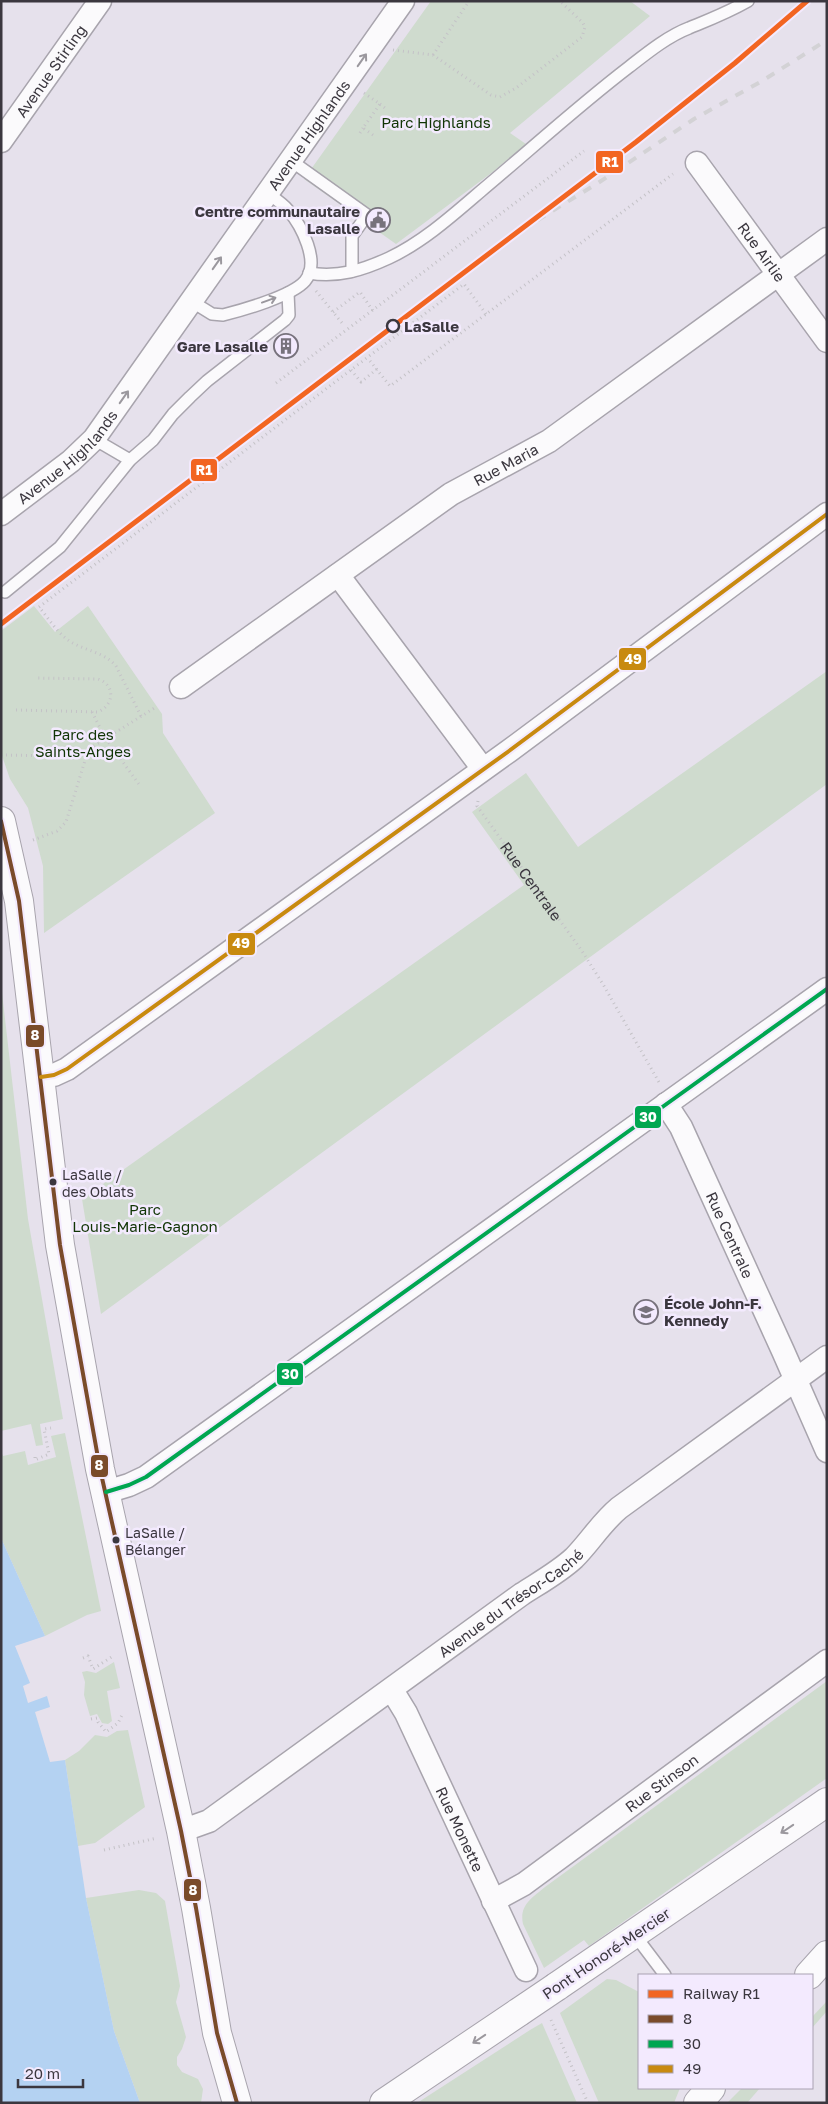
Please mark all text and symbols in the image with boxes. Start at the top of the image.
street label: Avenue Stirling [12,21,90,121]
one-way arrow [357,53,367,67]
street label: Avenue Highlands [264,76,354,193]
park label: Parc Highlands [381,113,491,131]
line badge: R1 [595,150,624,174]
text: R1 [602,153,618,170]
place label: Centre communautaire Lasalle [194,202,360,237]
public building icon: Centre communautaire Lasalle [365,207,391,233]
street label: Rue Airlie [734,219,790,285]
one-way arrow [212,257,222,271]
one-way arrow [260,295,276,304]
place label: LaSalle [404,317,459,335]
marker: LaSalle [386,319,400,333]
building icon: Gare Lasalle [273,333,299,359]
place label: Gare Lasalle [177,337,268,355]
one-way arrow [119,390,129,404]
street label: Avenue Highlands [14,406,121,507]
street label: Rue Maria [470,440,541,489]
line badge: R1 [190,458,218,482]
text: R1 [196,461,212,478]
line badge: 49 [618,647,647,671]
text: 49 [624,650,642,667]
park label: Parc des Saints-Anges [35,725,131,760]
street label: Rue Centrale [497,838,566,924]
line badge: 49 [227,932,256,956]
text: 49 [232,934,250,951]
line badge: 8 [25,1024,45,1048]
text: 8 [31,1026,40,1043]
line badge: 30 [634,1105,662,1129]
text: 30 [639,1108,657,1125]
place label: LaSalle / des Oblats [62,1166,134,1200]
marker: LaSalle / des Oblats [48,1177,58,1187]
street label: Rue Centrale [703,1189,758,1281]
park label: Parc Louis-Marie-Gagnon [72,1200,218,1235]
place label: École John-F. Kennedy [664,1294,762,1329]
school or university icon: École John-F. Kennedy [633,1299,659,1325]
line badge: 30 [276,1362,304,1386]
text: 30 [281,1365,299,1382]
line badge: 8 [90,1454,109,1478]
text: 8 [95,1456,104,1473]
place label: LaSalle / Bélanger [125,1524,186,1558]
marker: LaSalle / Bélanger [111,1535,121,1545]
street label: Avenue du Trésor-Caché [435,1545,587,1661]
street label: Rue Stinson [621,1750,702,1816]
street label: Rue Monette [433,1784,488,1875]
one-way arrow [780,1824,794,1834]
line badge: 8 [183,1878,202,1902]
text: 8 [189,1881,198,1898]
street label: Pont Honoré-Mercier [539,1903,673,2002]
legend [638,1974,813,2089]
text: Railway R1 [683,1984,760,2002]
text: 8 [683,2009,692,2027]
one-way arrow [472,2034,486,2044]
text: 30 [683,2034,701,2052]
scale bar [18,2056,82,2088]
text: 49 [683,2059,701,2077]
text: 20 m [25,2064,60,2082]

